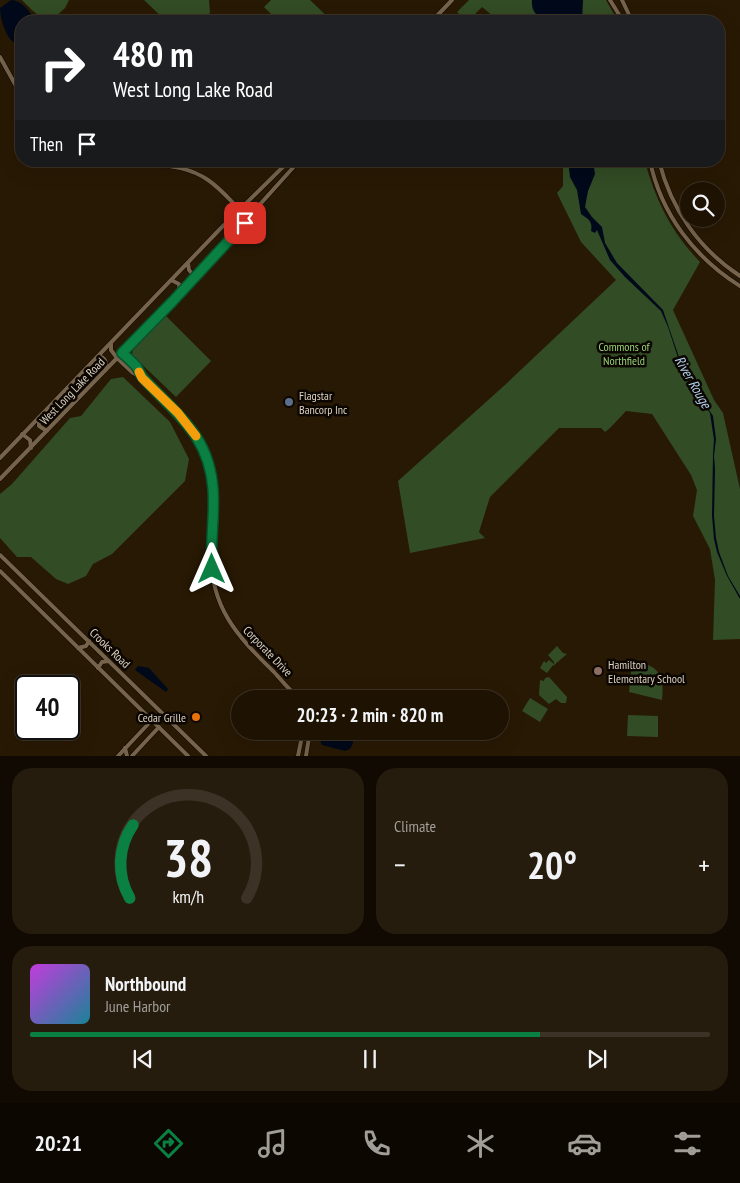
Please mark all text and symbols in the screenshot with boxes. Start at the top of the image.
text: 480 m [113,31,194,77]
icon: right [30,35,95,100]
text: West Long Lake Road [113,75,273,103]
icon: arrive [73,130,101,158]
text: Then [30,132,63,156]
map controls [680,182,725,227]
button: search [680,182,725,227]
pin [224,202,266,244]
icon: arrive [231,209,259,237]
park label: Commons of Northfield [598,339,650,368]
water label: River Rouge [671,352,716,413]
street label: West Long Lake Road [36,354,108,428]
place label: Flagstar Bancorp Inc [299,388,348,417]
marker: Flagstar Bancorp Inc [283,396,295,408]
position arrow [185,542,237,594]
street label: Corporate Drive [240,623,296,679]
street label: Crooks Road [87,625,133,671]
place label: Hamilton Elementary School [608,657,685,686]
marker: Hamilton Elementary School [592,665,604,677]
speed limit sign: 40 [15,675,80,740]
text: 20:23 · 2 min · 820 m [297,703,443,727]
place label: Cedar Grille [138,710,186,725]
marker: Cedar Grille [190,711,202,723]
text: Climate [394,816,436,836]
text: 38 [163,824,213,891]
text: 20° [527,840,577,889]
text: − [394,846,406,883]
text: + [698,846,710,883]
text: km/h [172,885,204,908]
text: Northbound [105,972,186,996]
text: June Harbor [105,996,170,1016]
icon: previous [129,1045,157,1073]
icon: pause [356,1045,384,1073]
icon: next [583,1045,611,1073]
icon: directions [151,1126,186,1161]
icon: music [255,1126,290,1161]
icon: phone [359,1126,394,1161]
icon: climate [463,1126,498,1161]
icon: car [567,1126,602,1161]
icon: filters [670,1126,705,1161]
text: 20:21 [34,1129,82,1157]

